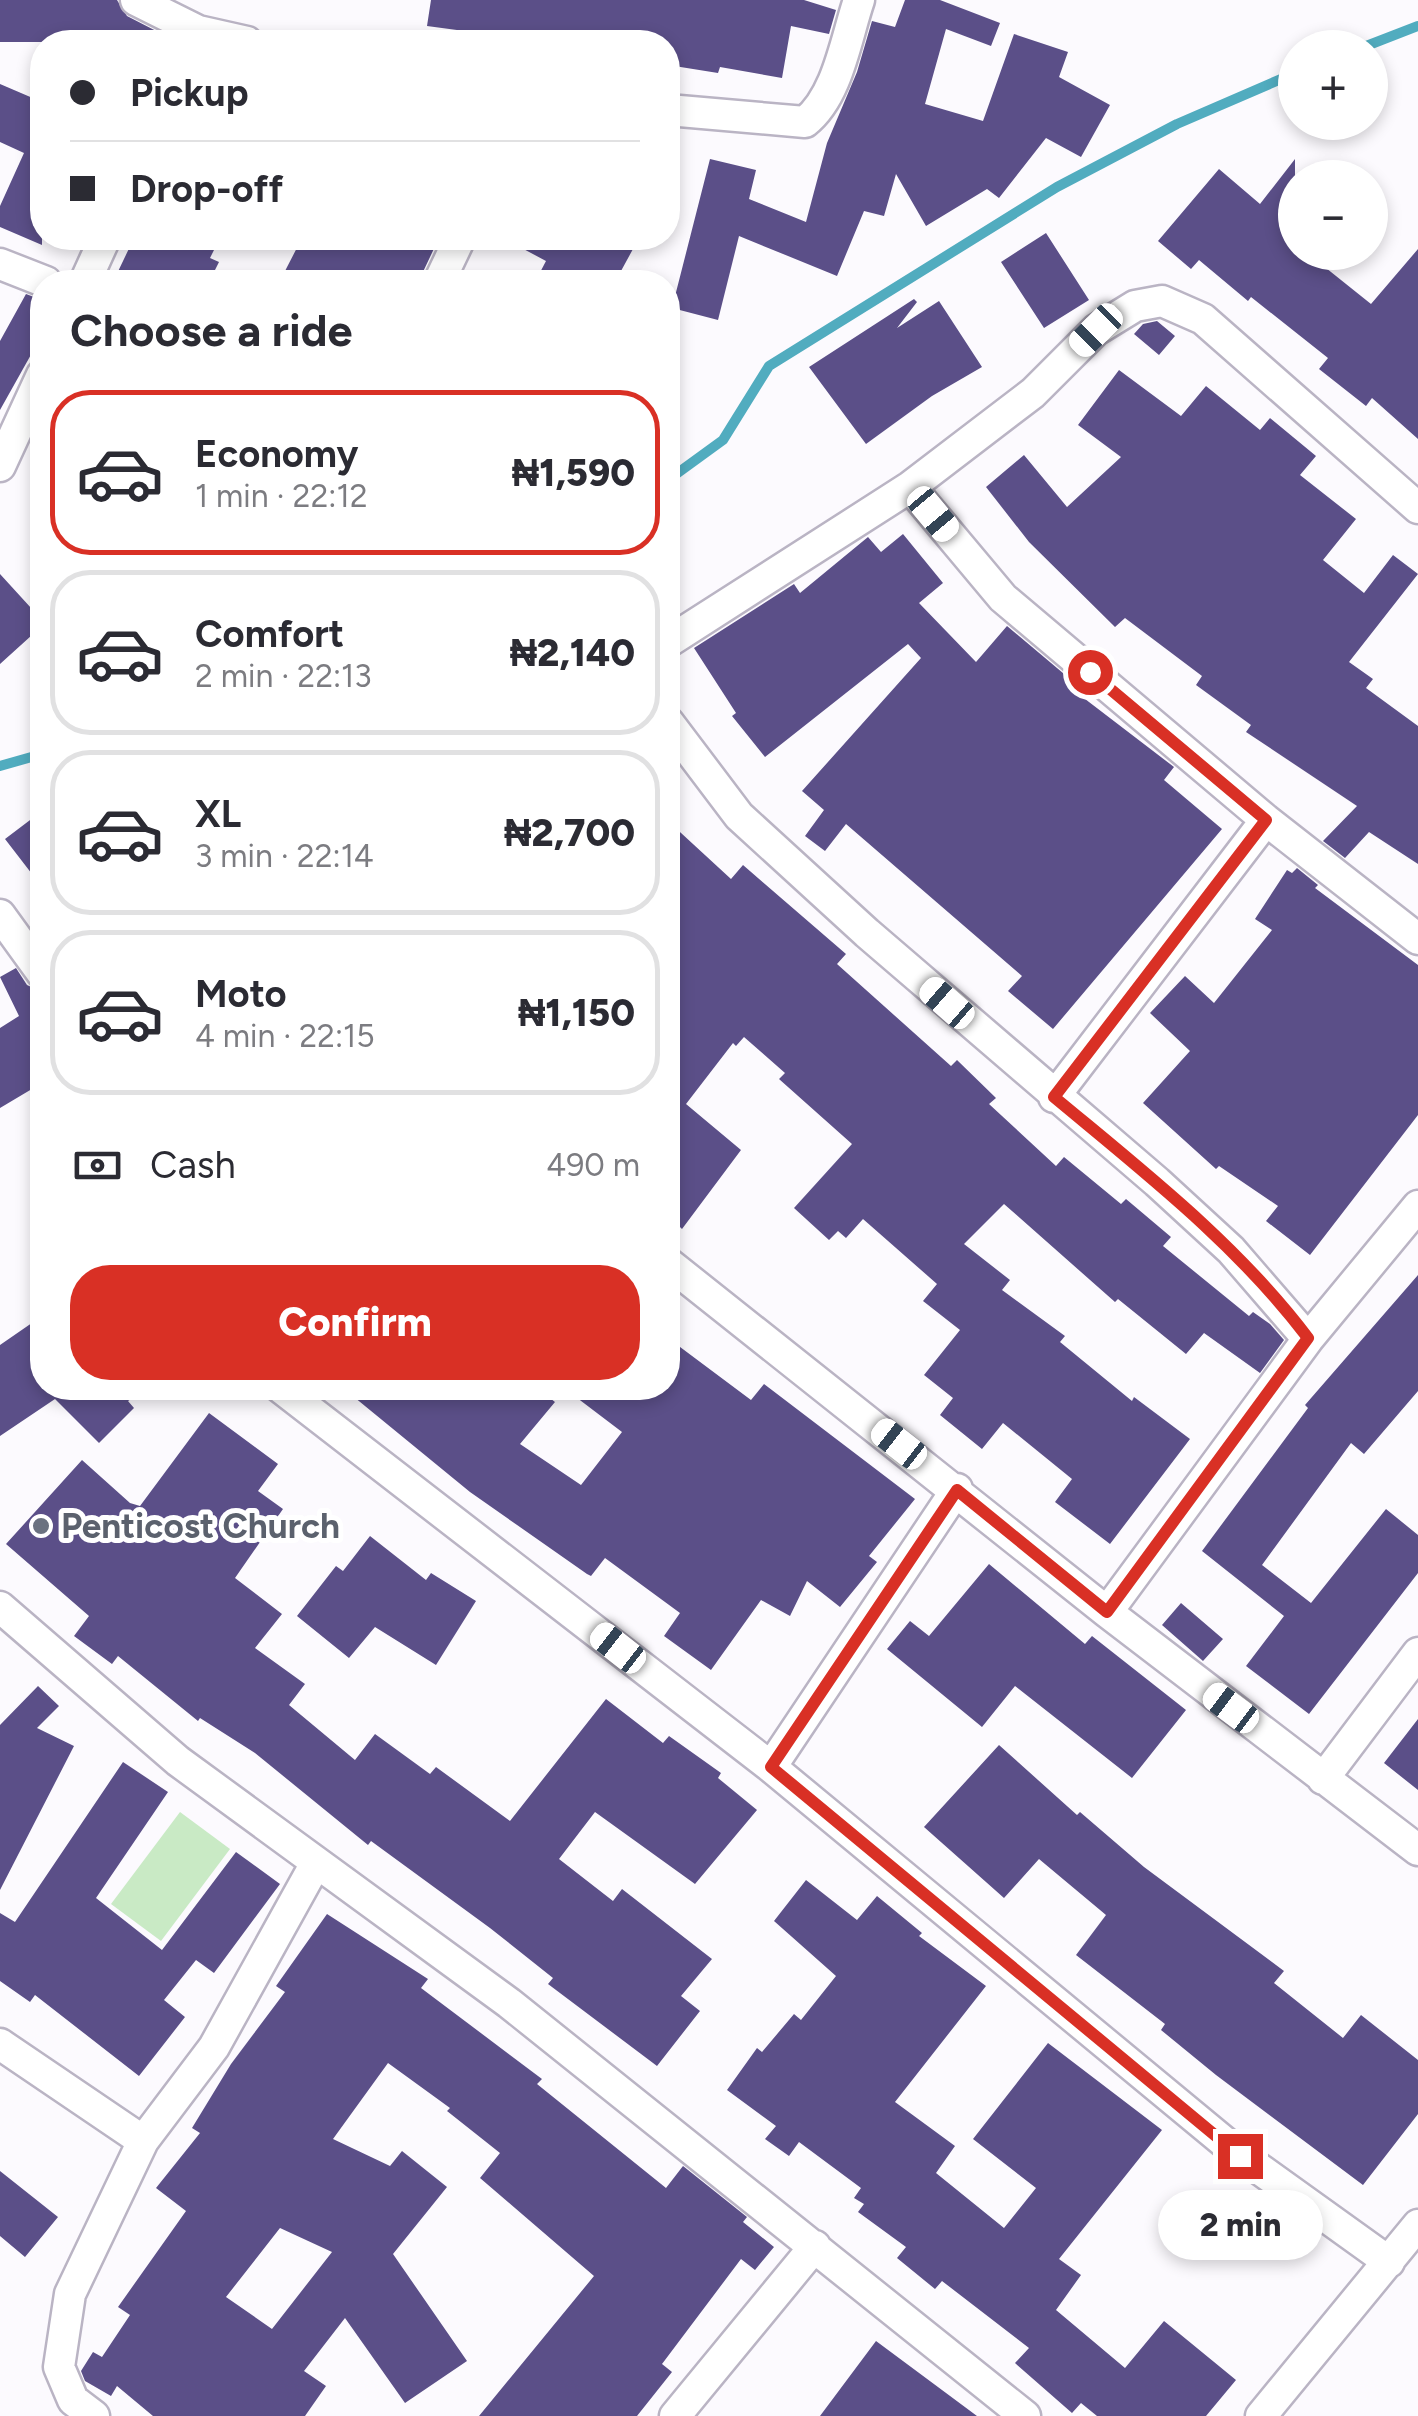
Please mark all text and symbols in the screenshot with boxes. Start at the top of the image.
map controls [1278,30,1388,270]
button: + [1278,30,1388,140]
text: Pickup [130,70,248,116]
button: − [1278,160,1388,270]
text: Drop-off [130,166,283,212]
car [1064,298,1128,362]
text: Choose a ride [70,303,352,357]
icon: car [75,428,165,518]
text: Economy [195,431,358,477]
text: ₦1,590 [512,450,635,496]
text: 1 min · 22:12 [195,477,368,515]
car [902,481,964,547]
icon: car [75,608,165,698]
text: Comfort [195,611,344,657]
text: ₦2,140 [510,630,635,676]
route start [1068,650,1113,695]
text: 2 min · 22:13 [195,657,372,695]
icon: car [75,788,165,878]
text: XL [195,791,241,837]
text: ₦2,700 [504,810,635,856]
text: 3 min · 22:14 [195,837,374,875]
icon: car [75,968,165,1058]
text: Moto [195,971,287,1017]
car [915,972,979,1034]
text: ₦1,150 [518,990,635,1036]
text: 4 min · 22:15 [195,1017,375,1055]
icon: cash [70,1138,125,1193]
text: Cash [150,1142,236,1188]
text: 490 m [546,1146,640,1184]
button: Confirm [70,1265,640,1380]
car [866,1414,932,1474]
place label: Penticost Church [61,1505,340,1547]
marker: Penticost Church [30,1515,52,1537]
car [585,1618,651,1678]
car [1198,1678,1264,1738]
route end [1218,2134,1263,2179]
callout: 2 min [1158,2191,1322,2261]
text: 2 min [1200,2206,1281,2244]

